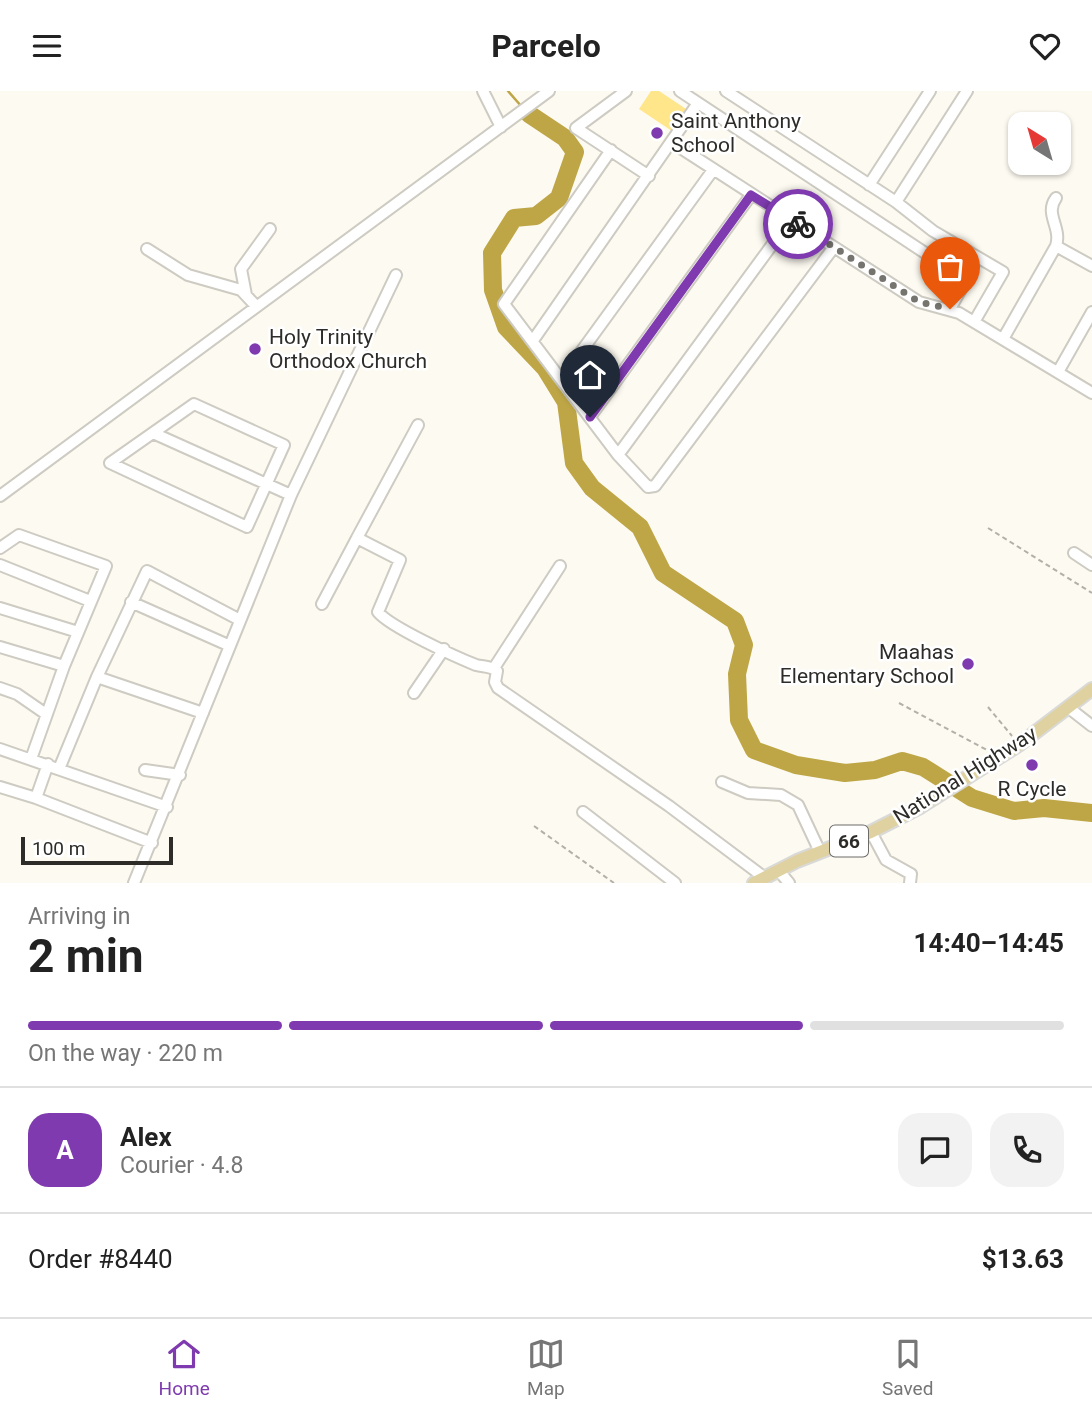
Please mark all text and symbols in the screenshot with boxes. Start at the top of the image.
icon: menu [28,27,66,65]
text: Parcelo [491,27,601,65]
icon: heart [1026,27,1064,65]
place label: Saint Anthony School [671,109,801,157]
north arrow [1008,112,1071,175]
map controls [1008,112,1071,175]
marker: Saint Anthony School [649,125,665,141]
courier [763,189,833,259]
icon: bike [779,205,817,243]
pin [920,237,980,309]
icon: bag [931,248,969,286]
place label: Holy Trinity Orthodox Church [269,325,427,373]
marker: Holy Trinity Orthodox Church [247,341,263,357]
pin [560,345,620,417]
icon: home [571,356,609,394]
place label: Maahas Elementary School [780,640,954,688]
marker: Maahas Elementary School [960,656,976,672]
street label: National Highway [889,721,1041,829]
marker: R Cycle [1024,757,1040,773]
place label: R Cycle [998,777,1066,801]
road number: 66 [830,825,868,856]
scale bar [21,834,173,866]
text: 100 m [32,837,85,860]
text: Arriving in [28,903,131,930]
text: 14:40–14:45 [914,928,1064,958]
text: 2 min [28,929,144,983]
text: On the way · 220 m [28,1040,223,1067]
button: chat [898,1113,972,1187]
button: phone [990,1113,1064,1187]
text: Alex [120,1122,172,1152]
text: A [56,1135,74,1165]
text: Courier · 4.8 [120,1152,243,1179]
text: Order #8440 [28,1244,173,1274]
text: $13.63 [982,1244,1064,1274]
tab: Home [159,1335,210,1400]
tab: Map [527,1335,565,1400]
tab: Saved [882,1335,933,1400]

